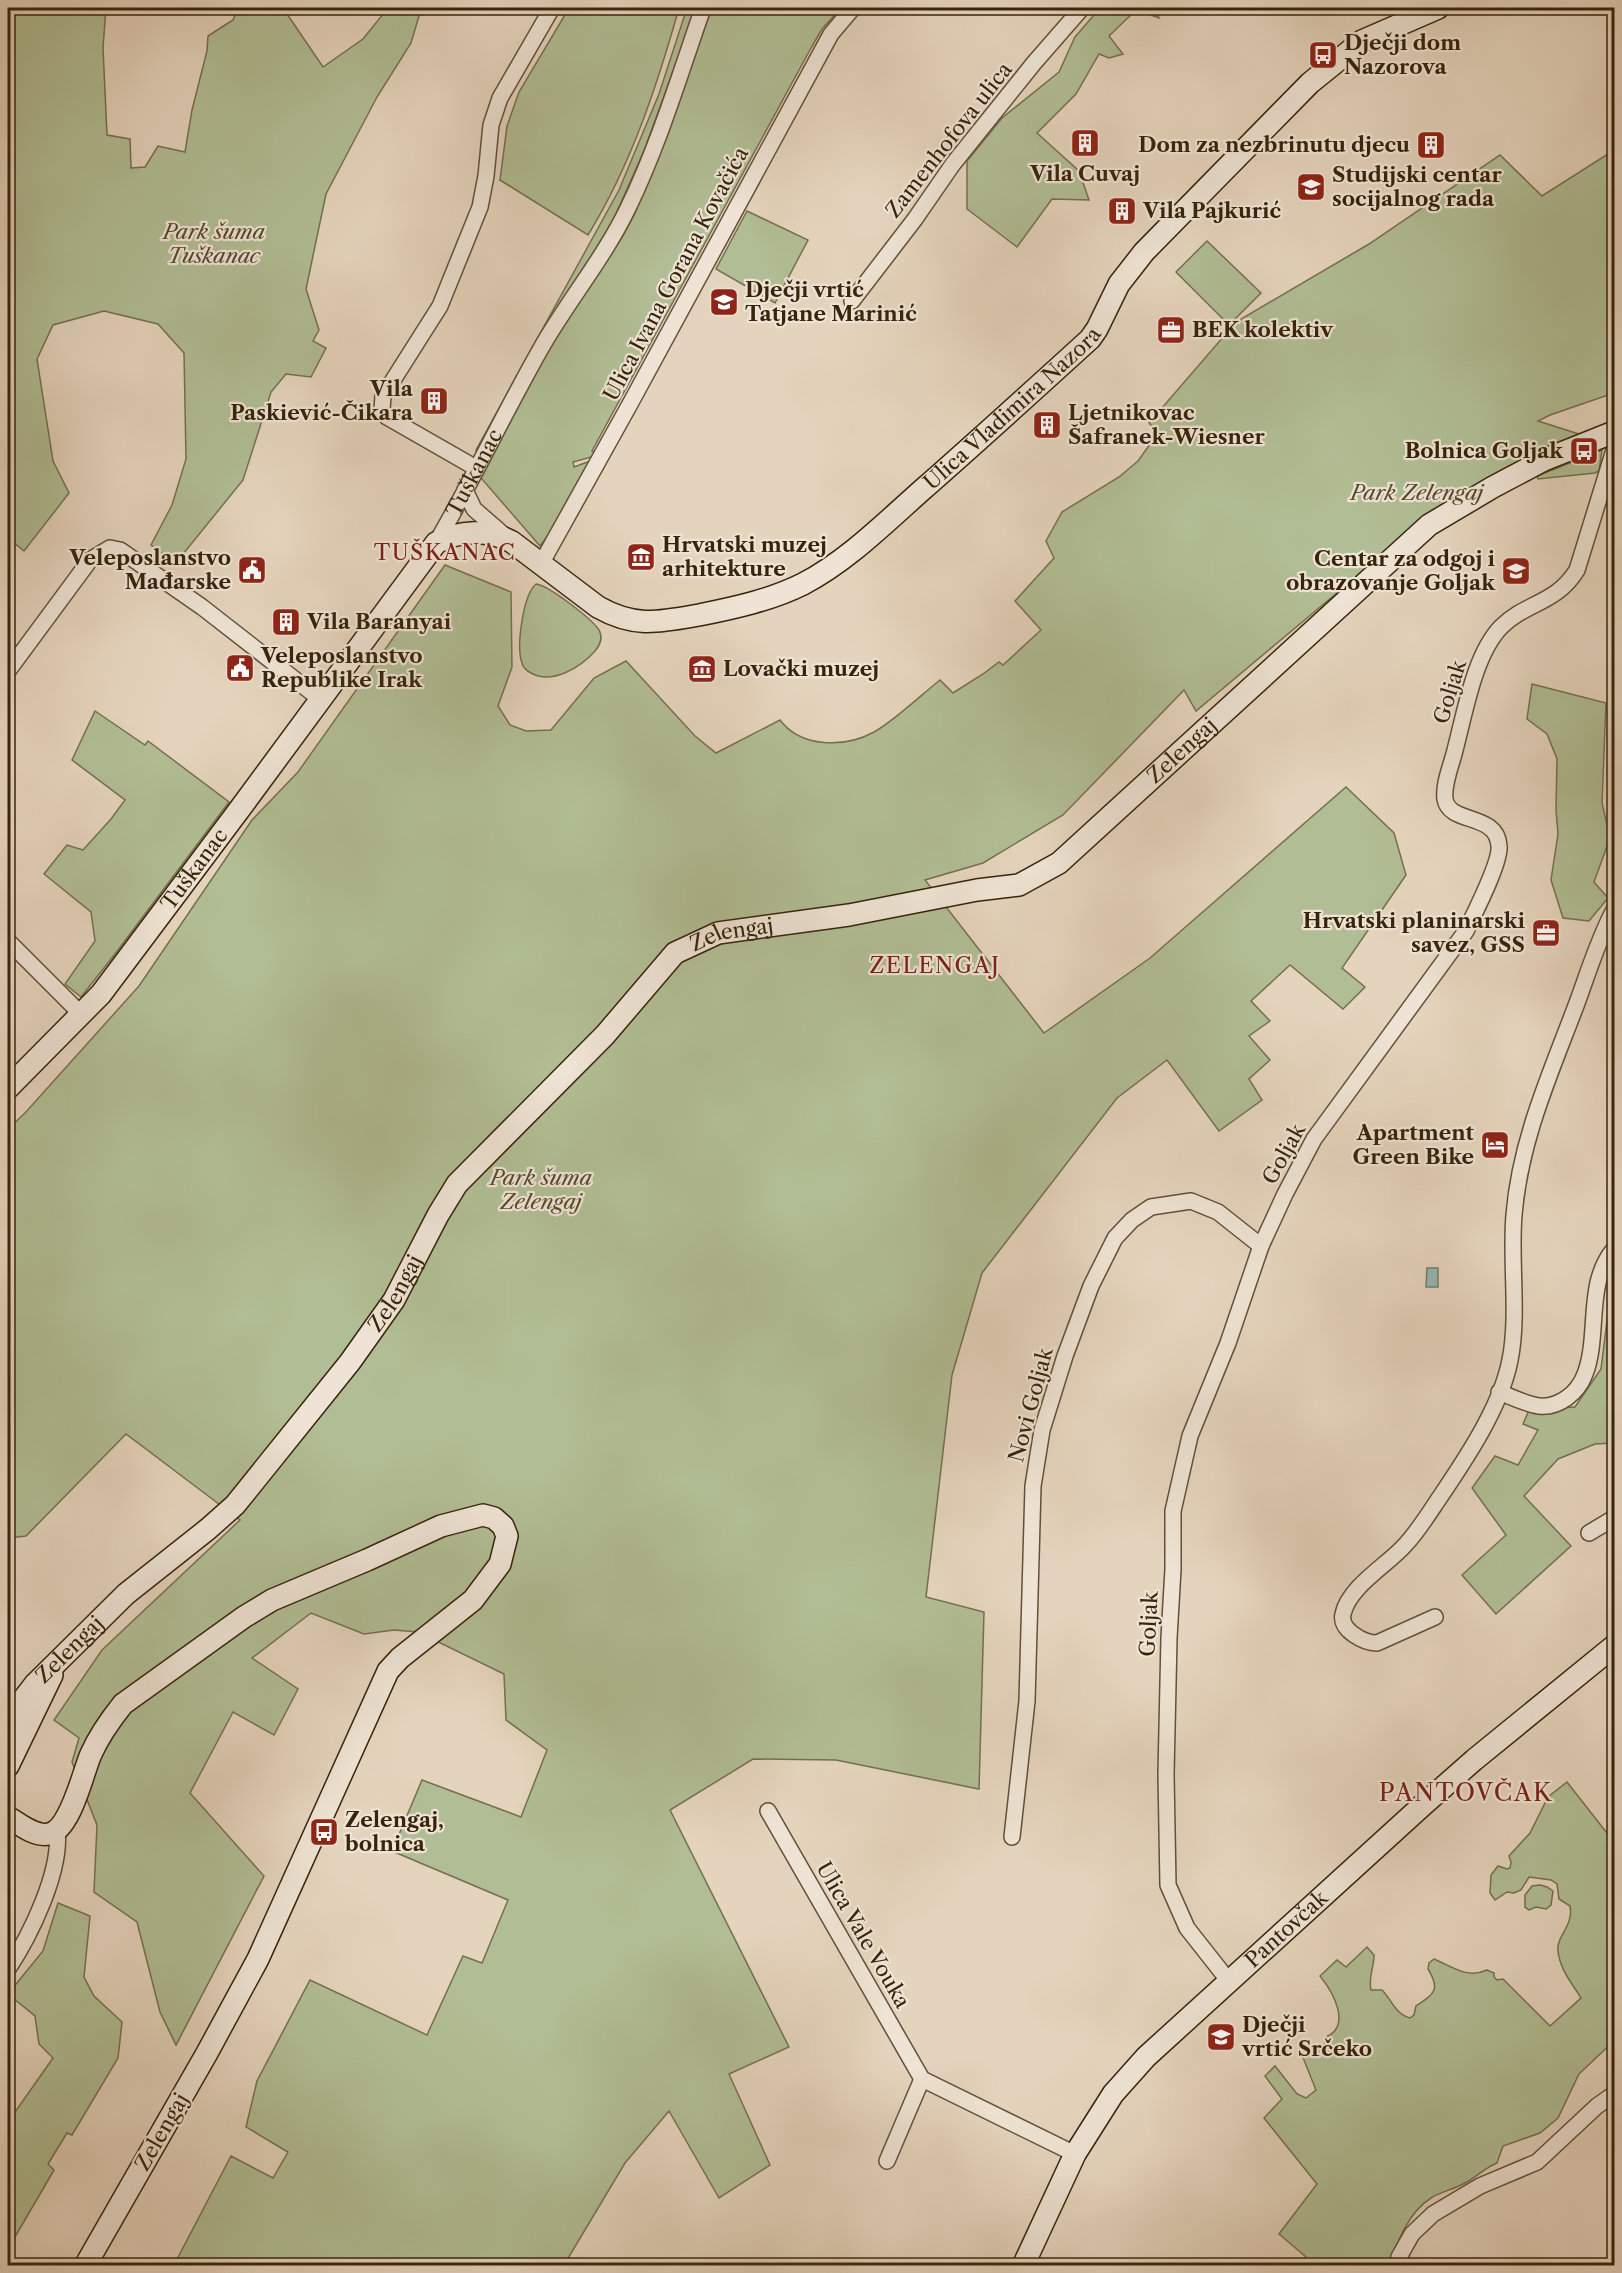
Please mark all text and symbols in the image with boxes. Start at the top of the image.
place label: Dječji dom Nazorova [1344,30,1461,79]
bus stop icon: Dječji dom Nazorova [1307,39,1339,71]
street label: Zamenhofova ulica [880,56,1018,222]
building icon: Vila Cuvaj [1069,127,1101,159]
building icon: Dom za nezbrinutu djecu [1415,129,1447,161]
place label: Dom za nezbrinutu djecu [1138,132,1410,157]
street label: Ulica Ivana Gorana Kovačića [598,142,754,405]
place label: Vila Cuvaj [1029,161,1140,186]
place label: Studijski centar socijalnog rada [1332,162,1502,211]
school or university icon: Studijski centar socijalnog rada [1295,171,1327,203]
building icon: Vila Pajkurić [1106,195,1138,227]
place label: Vila Pajkurić [1142,198,1282,223]
park label: Park šuma Tuškanac [161,219,266,268]
place label: Dječji vrtić Tatjane Marinić [745,277,917,326]
school or university icon: Dječji vrtić Tatjane Marinić [708,286,740,318]
office icon: BEK kolektiv [1155,314,1187,346]
place label: BEK kolektiv [1192,317,1334,342]
street label: Ulica Vladimira Nazora [918,322,1107,495]
place label: Vila Paskiević-Čikara [230,376,414,425]
building icon: Vila Paskiević-Čikara [418,385,450,417]
place label: Ljetnikovac Šafranek-Wiesner [1068,400,1265,449]
building icon: Ljetnikovac Šafranek-Wiesner [1031,409,1063,441]
street label: Tuškanac [441,425,507,521]
bus stop icon: Bolnica Goljak [1568,435,1600,467]
place label: Bolnica Goljak [1405,438,1564,463]
park label: Park Zelengaj [1348,480,1485,505]
place label: Hrvatski muzej arhitekture [662,532,827,581]
district label: TUŠKANAC [374,538,516,566]
museum icon: Hrvatski muzej arhitekture [625,541,657,573]
place label: Veleposlanstvo Mađarske [68,545,231,594]
place label: Centar za odgoj i obrazovanje Goljak [1286,546,1496,595]
public building icon: Veleposlanstvo Mađarske [236,554,268,586]
school or university icon: Centar za odgoj i obrazovanje Goljak [1500,555,1532,587]
building icon: Vila Baranyai [270,606,302,638]
place label: Vila Baranyai [306,609,452,634]
place label: Veleposlanstvo Republike Irak [260,643,423,692]
public building icon: Veleposlanstvo Republike Irak [224,652,256,684]
museum icon: Lovački muzej [686,653,718,685]
place label: Lovački muzej [723,656,879,681]
street label: Goljak [1428,656,1471,727]
street label: Zelengaj [1142,712,1222,788]
street label: Tuškanac [156,824,233,915]
place label: Hrvatski planinarski savez, GSS [1303,908,1526,957]
street label: Zelengaj [686,913,775,956]
office icon: Hrvatski planinarski savez, GSS [1530,917,1562,949]
district label: ZELENGAJ [869,952,1001,979]
street label: Goljak [1257,1118,1311,1188]
place label: Apartment Green Bike [1353,1120,1475,1169]
hotel icon: Apartment Green Bike [1479,1129,1511,1161]
park label: Park šuma Zelengaj [488,1165,593,1214]
street label: Zelengaj [363,1250,427,1336]
street label: Novi Goljak [1003,1344,1058,1465]
street label: Goljak [1134,1590,1163,1657]
street label: Zelengaj [30,1610,108,1688]
district label: PANTOVČAK [1379,1777,1553,1807]
place label: Zelengaj, bolnica [344,1807,444,1856]
bus stop icon: Zelengaj, bolnica [308,1816,340,1848]
street label: Ulica Vale Vouka [811,1857,916,2013]
street label: Pantovčak [1240,1884,1333,1973]
place label: Dječji vrtić Srčeko [1241,2012,1372,2061]
school or university icon: Dječji vrtić Srčeko [1205,2021,1237,2053]
street label: Zelengaj [129,2089,194,2175]

